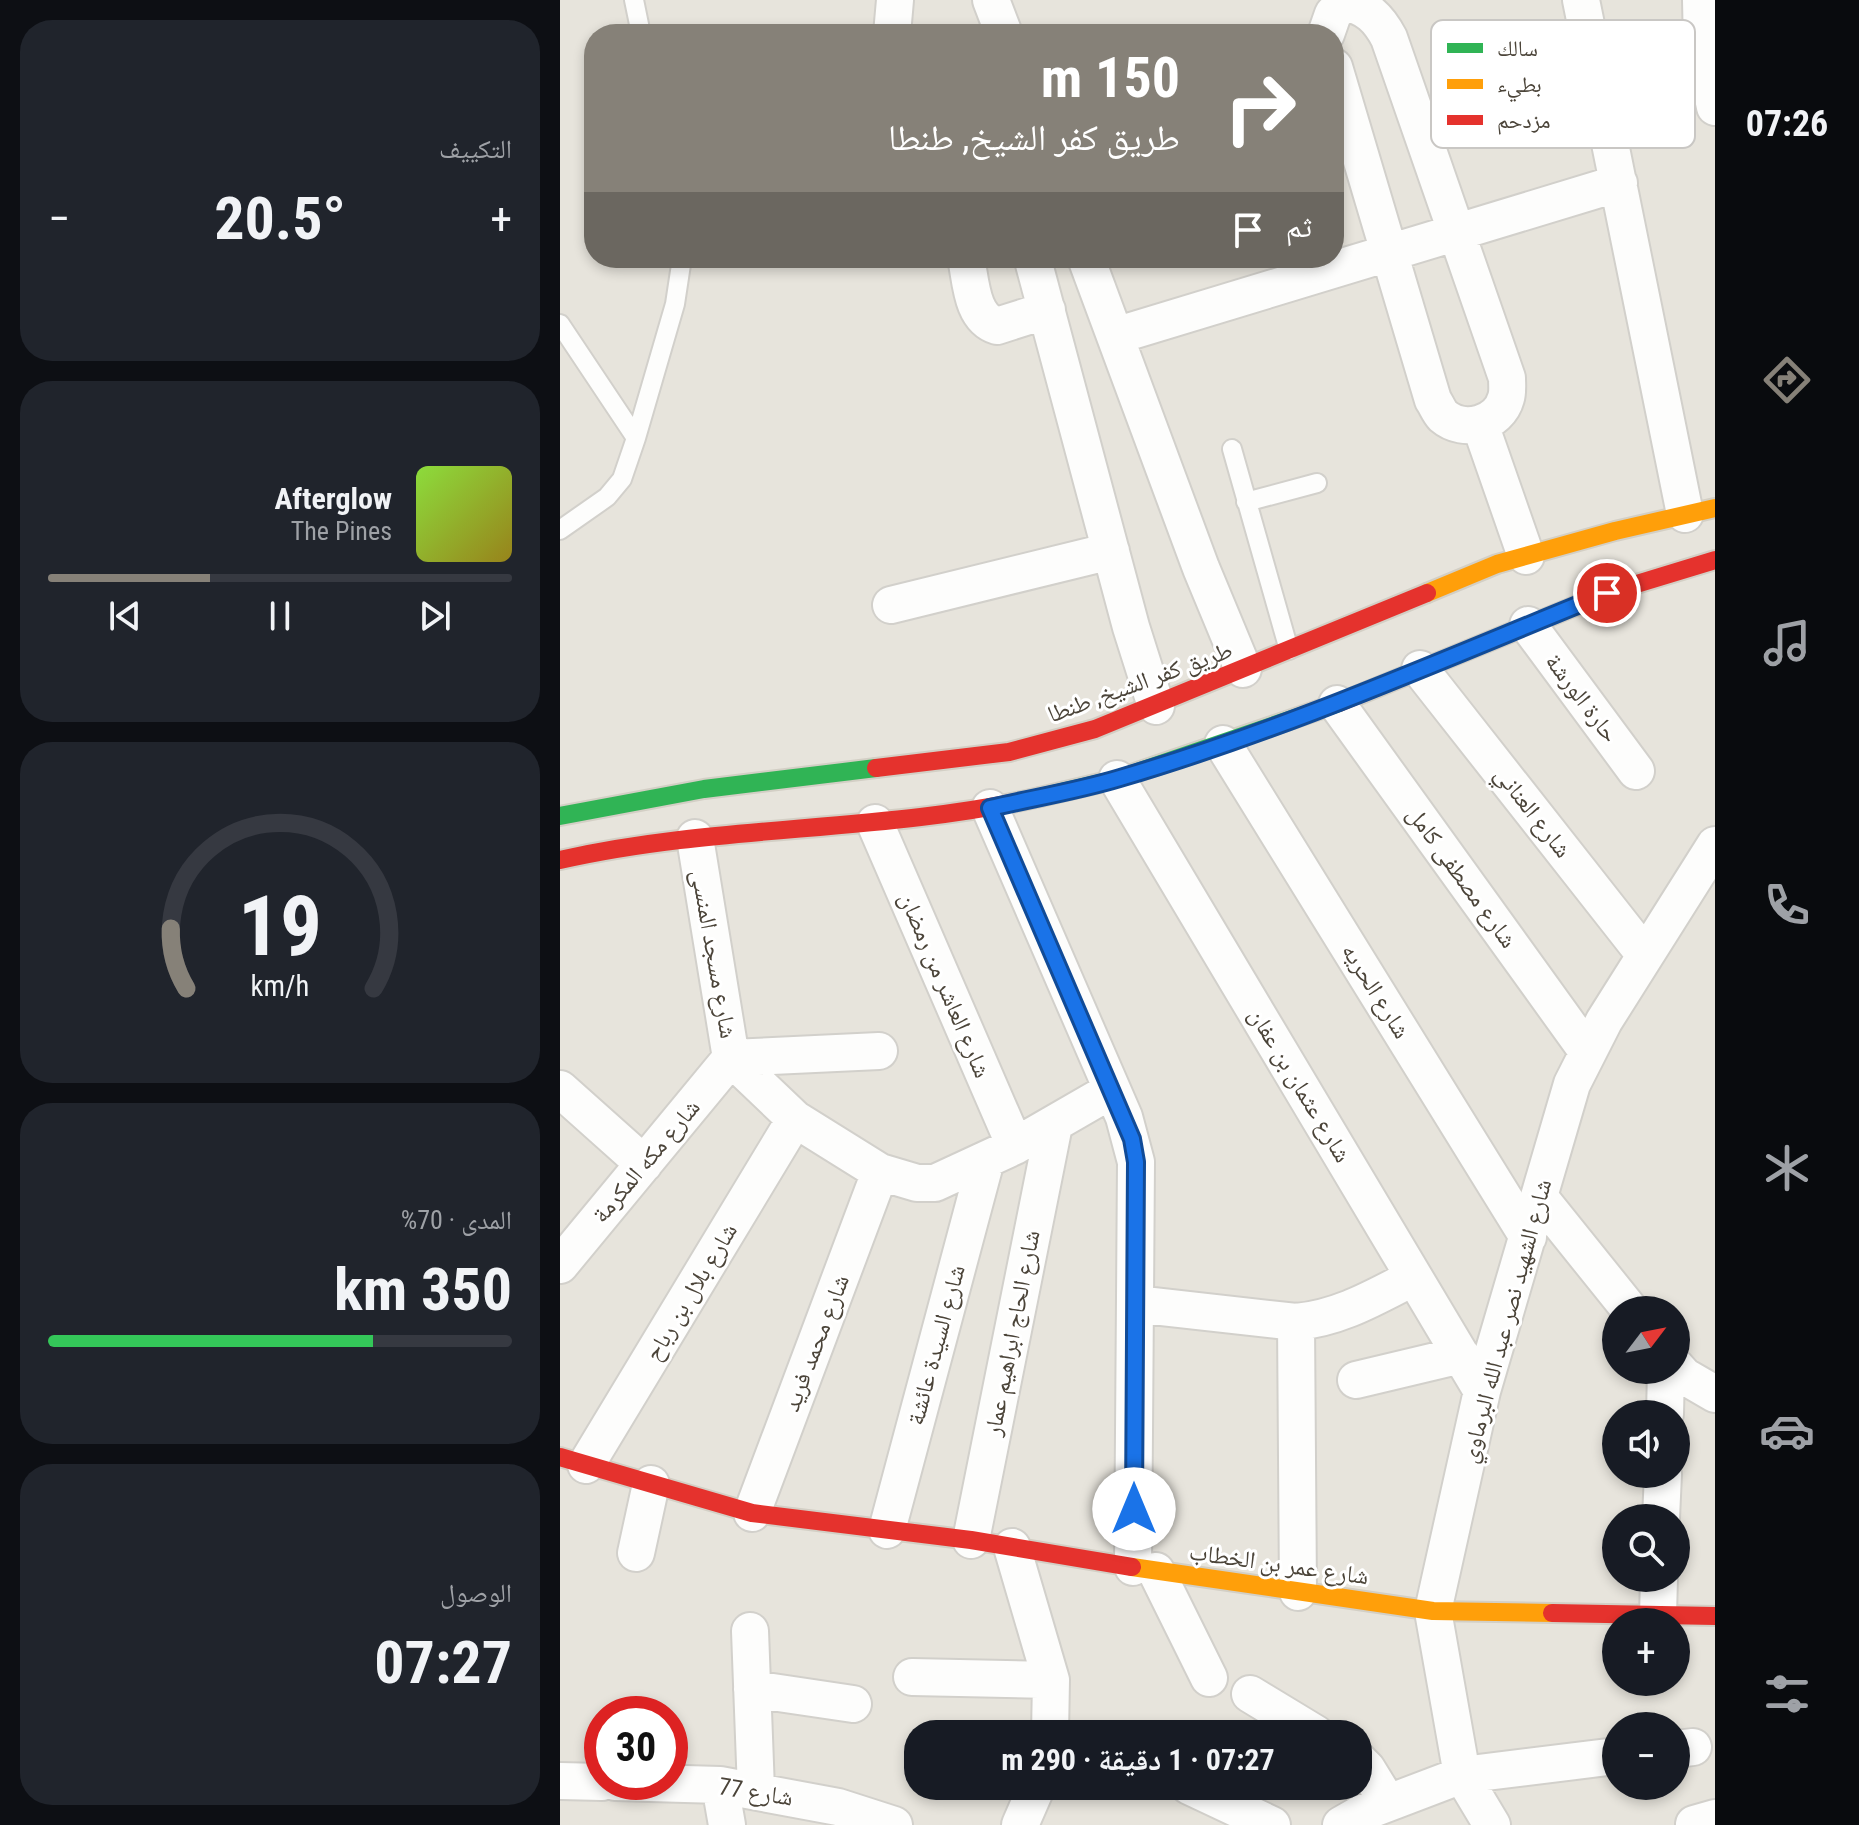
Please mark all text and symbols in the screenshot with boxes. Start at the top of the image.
legend [1431,20,1695,148]
text: سالك [1497,36,1538,61]
text: 150 m [1041,45,1180,111]
icon: right [1208,56,1312,160]
text: بطيء [1497,72,1542,102]
text: 07:26 [1746,103,1828,145]
text: مزدحم [1497,108,1551,135]
text: طريق كفر الشيخ, طنطا [888,117,1180,159]
text: التكييف [439,134,512,164]
text: 20.5° [214,183,346,254]
text: − [48,193,70,245]
text: + [490,193,512,245]
icon: arrive [1226,208,1270,252]
text: ثم [1286,209,1312,244]
icon: directions [1759,352,1815,408]
text: Afterglow [274,481,392,516]
text: The Pines [291,516,392,546]
pin [1573,559,1641,627]
icon: arrive [1585,571,1629,615]
icon: previous [103,594,147,638]
icon: pause [258,594,302,638]
icon: next [413,594,457,638]
icon: music [1759,615,1815,671]
street label: طريق كفر الشيخ, طنطا [1044,636,1237,729]
street label: حارة الورشة [1540,648,1624,748]
street label: شارع العناني [1485,761,1577,866]
street label: شارع مصطفى كامل [1400,801,1523,954]
street label: شارع مسجد المنسى [684,867,743,1041]
text: 19 [238,877,322,974]
icon: phone [1759,877,1815,933]
street label: شارع العاشر من رمضان [892,888,997,1082]
street label: شارع الحريه [1335,938,1416,1044]
text: km/h [251,969,309,1003]
street label: شارع عثمان بن عفان [1242,1003,1357,1168]
street label: شارع مكه المكرمة [586,1094,707,1229]
icon: climate [1759,1140,1815,1196]
street label: شارع الشهيد نصر عبد الله البرماوي [1455,1176,1562,1467]
text: المدى · 70% [401,1205,512,1235]
street label: شارع بلال بن رباح [639,1218,744,1366]
street label: شارع الحاج ابراهيم عمار [978,1228,1048,1440]
text: 350 km [334,1254,512,1325]
street label: شارع السيدة عائشة [901,1262,972,1428]
street label: شارع محمد فريد [777,1271,856,1416]
north arrow [1602,1296,1690,1384]
map controls [1602,1296,1690,1800]
button: sound [1602,1400,1690,1488]
icon: car [1759,1403,1815,1459]
position arrow [1092,1467,1176,1551]
button: search [1602,1504,1690,1592]
street label: شارع عمر بن الخطاب [1187,1538,1371,1591]
text: الوصول [440,1578,512,1608]
button: + [1602,1608,1690,1696]
text: 07:27 [374,1627,512,1698]
icon: filters [1759,1666,1815,1722]
speed limit sign: 30 [584,1696,688,1800]
button: − [1602,1712,1690,1800]
text: 07:27 · 1 دقيقة · 290 m [1001,1742,1275,1777]
street label: شارع 77 [717,1772,795,1813]

